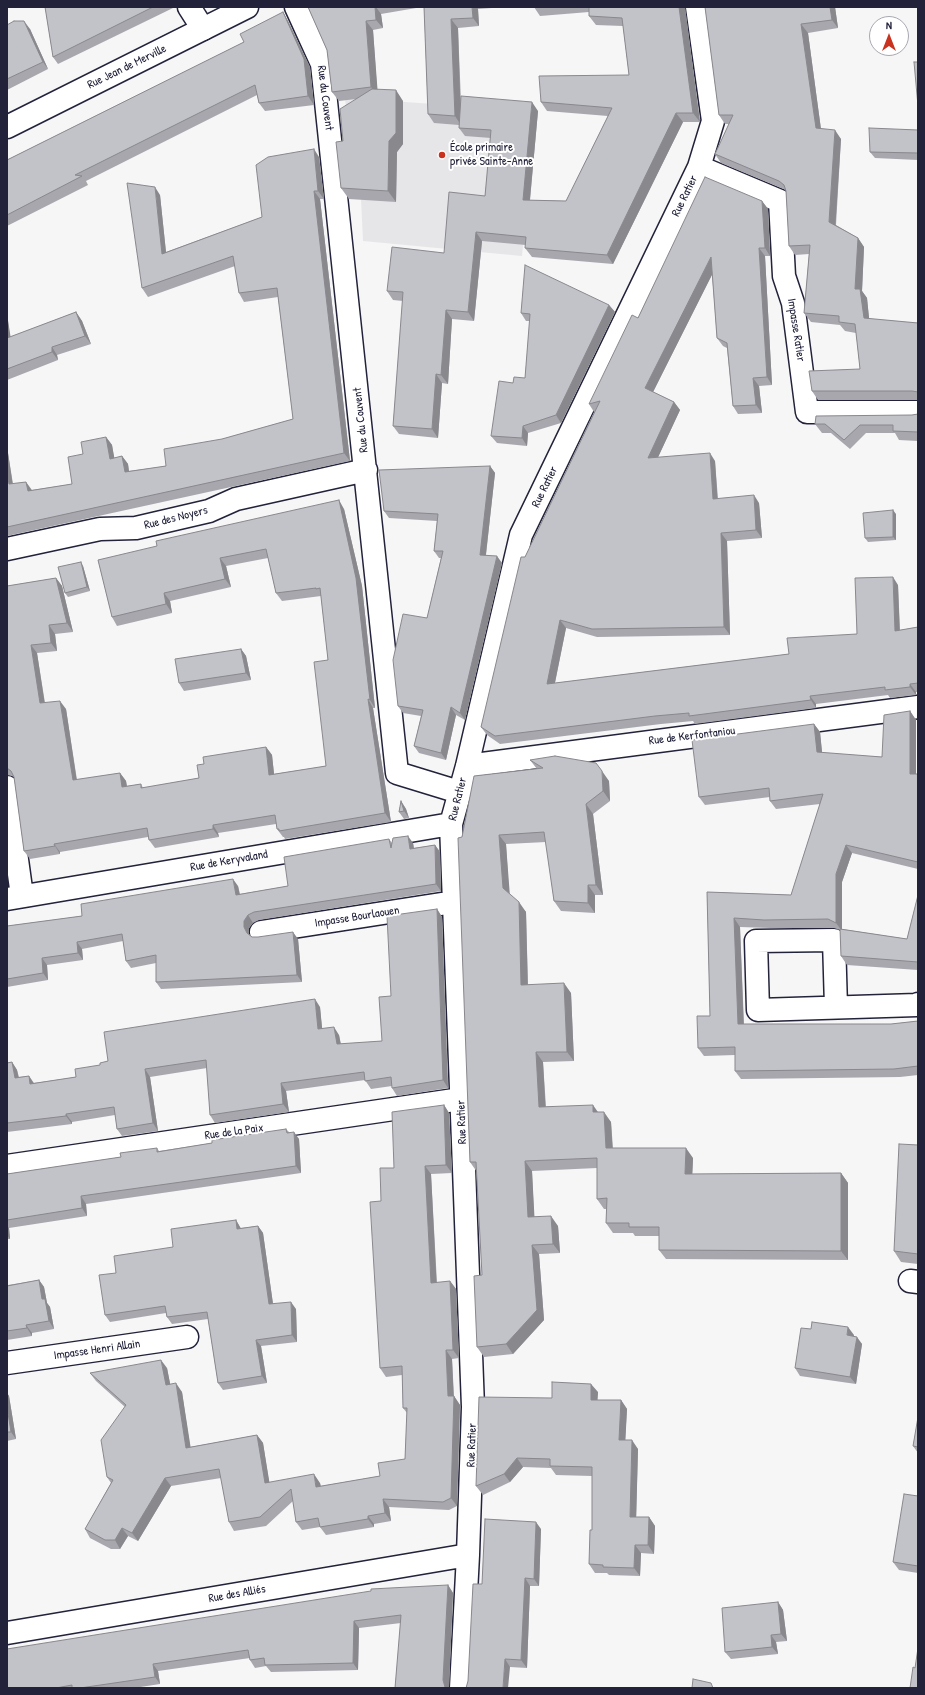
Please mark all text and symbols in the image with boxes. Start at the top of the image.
north arrow [869,16,909,56]
text: N [886,18,892,32]
street label: Rue Jean de Merville [85,42,169,92]
street label: Rue du Couvent [314,65,336,131]
place label: École primaire privée Sainte-Anne [450,141,533,169]
marker: École primaire privée Sainte-Anne [437,150,447,160]
street label: Rue Ratier [669,173,701,219]
street label: Impasse Ratier [784,297,808,363]
street label: Rue du Couvent [350,387,372,453]
street label: Rue Ratier [529,464,561,510]
street label: Rue des Noyers [143,503,209,533]
street label: Rue de Kerfontaniou [648,724,736,748]
street label: Rue Ratier [446,776,470,822]
street label: Rue de Keryvaland [189,847,269,875]
street label: Impasse Bourlaouen [314,903,400,931]
street label: Rue Ratier [454,1100,470,1144]
street label: Rue de la Paix [204,1121,264,1143]
street label: Impasse Henri Allain [53,1337,141,1363]
street label: Rue Ratier [464,1423,480,1467]
street label: Rue des Alliés [207,1582,267,1606]

